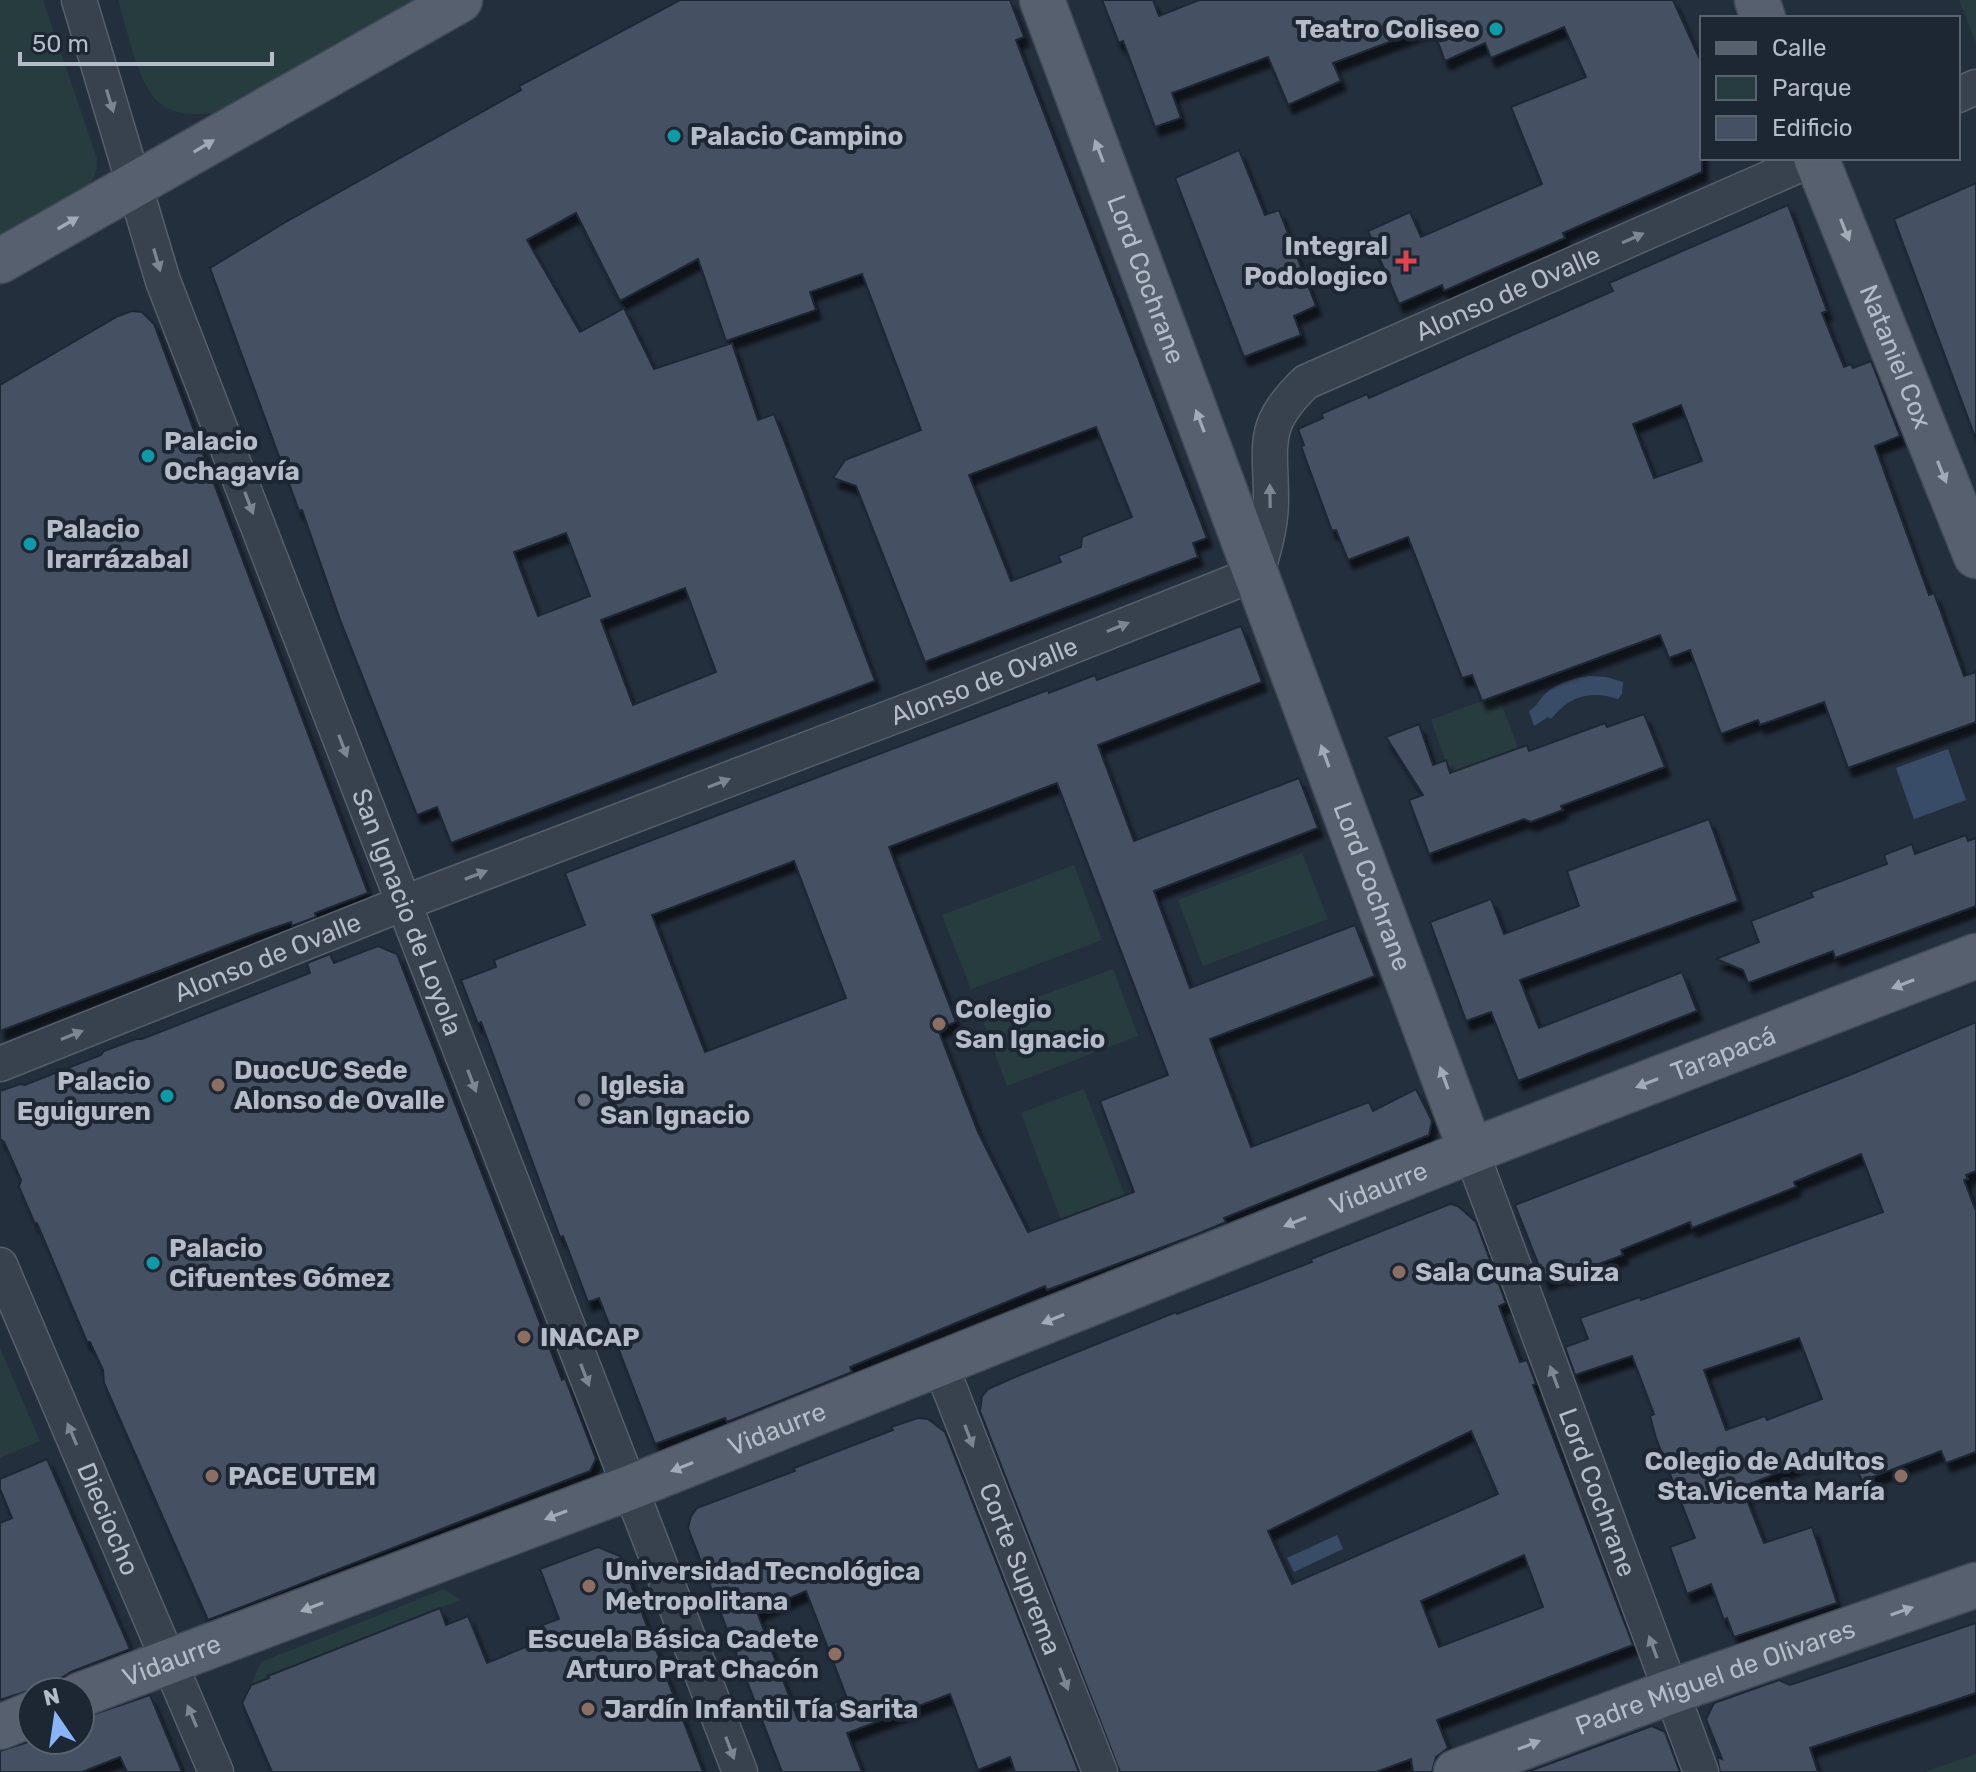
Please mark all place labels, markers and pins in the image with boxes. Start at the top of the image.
place label: Teatro Coliseo [1295,14,1480,45]
marker: Teatro Coliseo [1487,20,1505,38]
place label: Palacio Campino [690,121,903,152]
marker: Palacio Campino [665,127,683,145]
place label: Integral Podologico [1244,231,1388,292]
marker: Integral Podologico [1395,250,1417,272]
place label: Palacio Ochagavía [164,426,300,487]
marker: Palacio Ochagavía [139,447,157,465]
place label: Palacio Irarrázabal [46,514,189,575]
marker: Palacio Irarrázabal [21,535,39,553]
place label: Colegio San Ignacio [955,994,1105,1055]
marker: Colegio San Ignacio [930,1015,948,1033]
place label: DuocUC Sede Alonso de Ovalle [234,1055,445,1116]
place label: Palacio Eguiguren [17,1066,151,1127]
place label: Iglesia San Ignacio [600,1070,750,1131]
marker: DuocUC Sede Alonso de Ovalle [209,1076,227,1094]
marker: Palacio Eguiguren [158,1087,176,1105]
marker: Iglesia San Ignacio [575,1091,593,1109]
place label: Palacio Cifuentes Gómez [169,1233,391,1294]
marker: Palacio Cifuentes Gómez [144,1254,162,1272]
place label: Sala Cuna Suiza [1415,1257,1619,1288]
marker: Sala Cuna Suiza [1390,1263,1408,1281]
place label: INACAP [540,1322,640,1353]
marker: INACAP [515,1328,533,1346]
place label: Colegio de Adultos Sta.Vicenta María [1645,1446,1885,1507]
place label: PACE UTEM [228,1461,376,1492]
marker: PACE UTEM [203,1467,221,1485]
marker: Colegio de Adultos Sta.Vicenta María [1892,1467,1910,1485]
place label: Universidad Tecnológica Metropolitana [605,1556,921,1617]
marker: Universidad Tecnológica Metropolitana [580,1577,598,1595]
place label: Escuela Básica Cadete Arturo Prat Chacón [528,1624,819,1685]
marker: Escuela Básica Cadete Arturo Prat Chacón [826,1645,844,1663]
place label: Jardín Infantil Tía Sarita [604,1694,918,1725]
marker: Jardín Infantil Tía Sarita [579,1700,597,1718]

